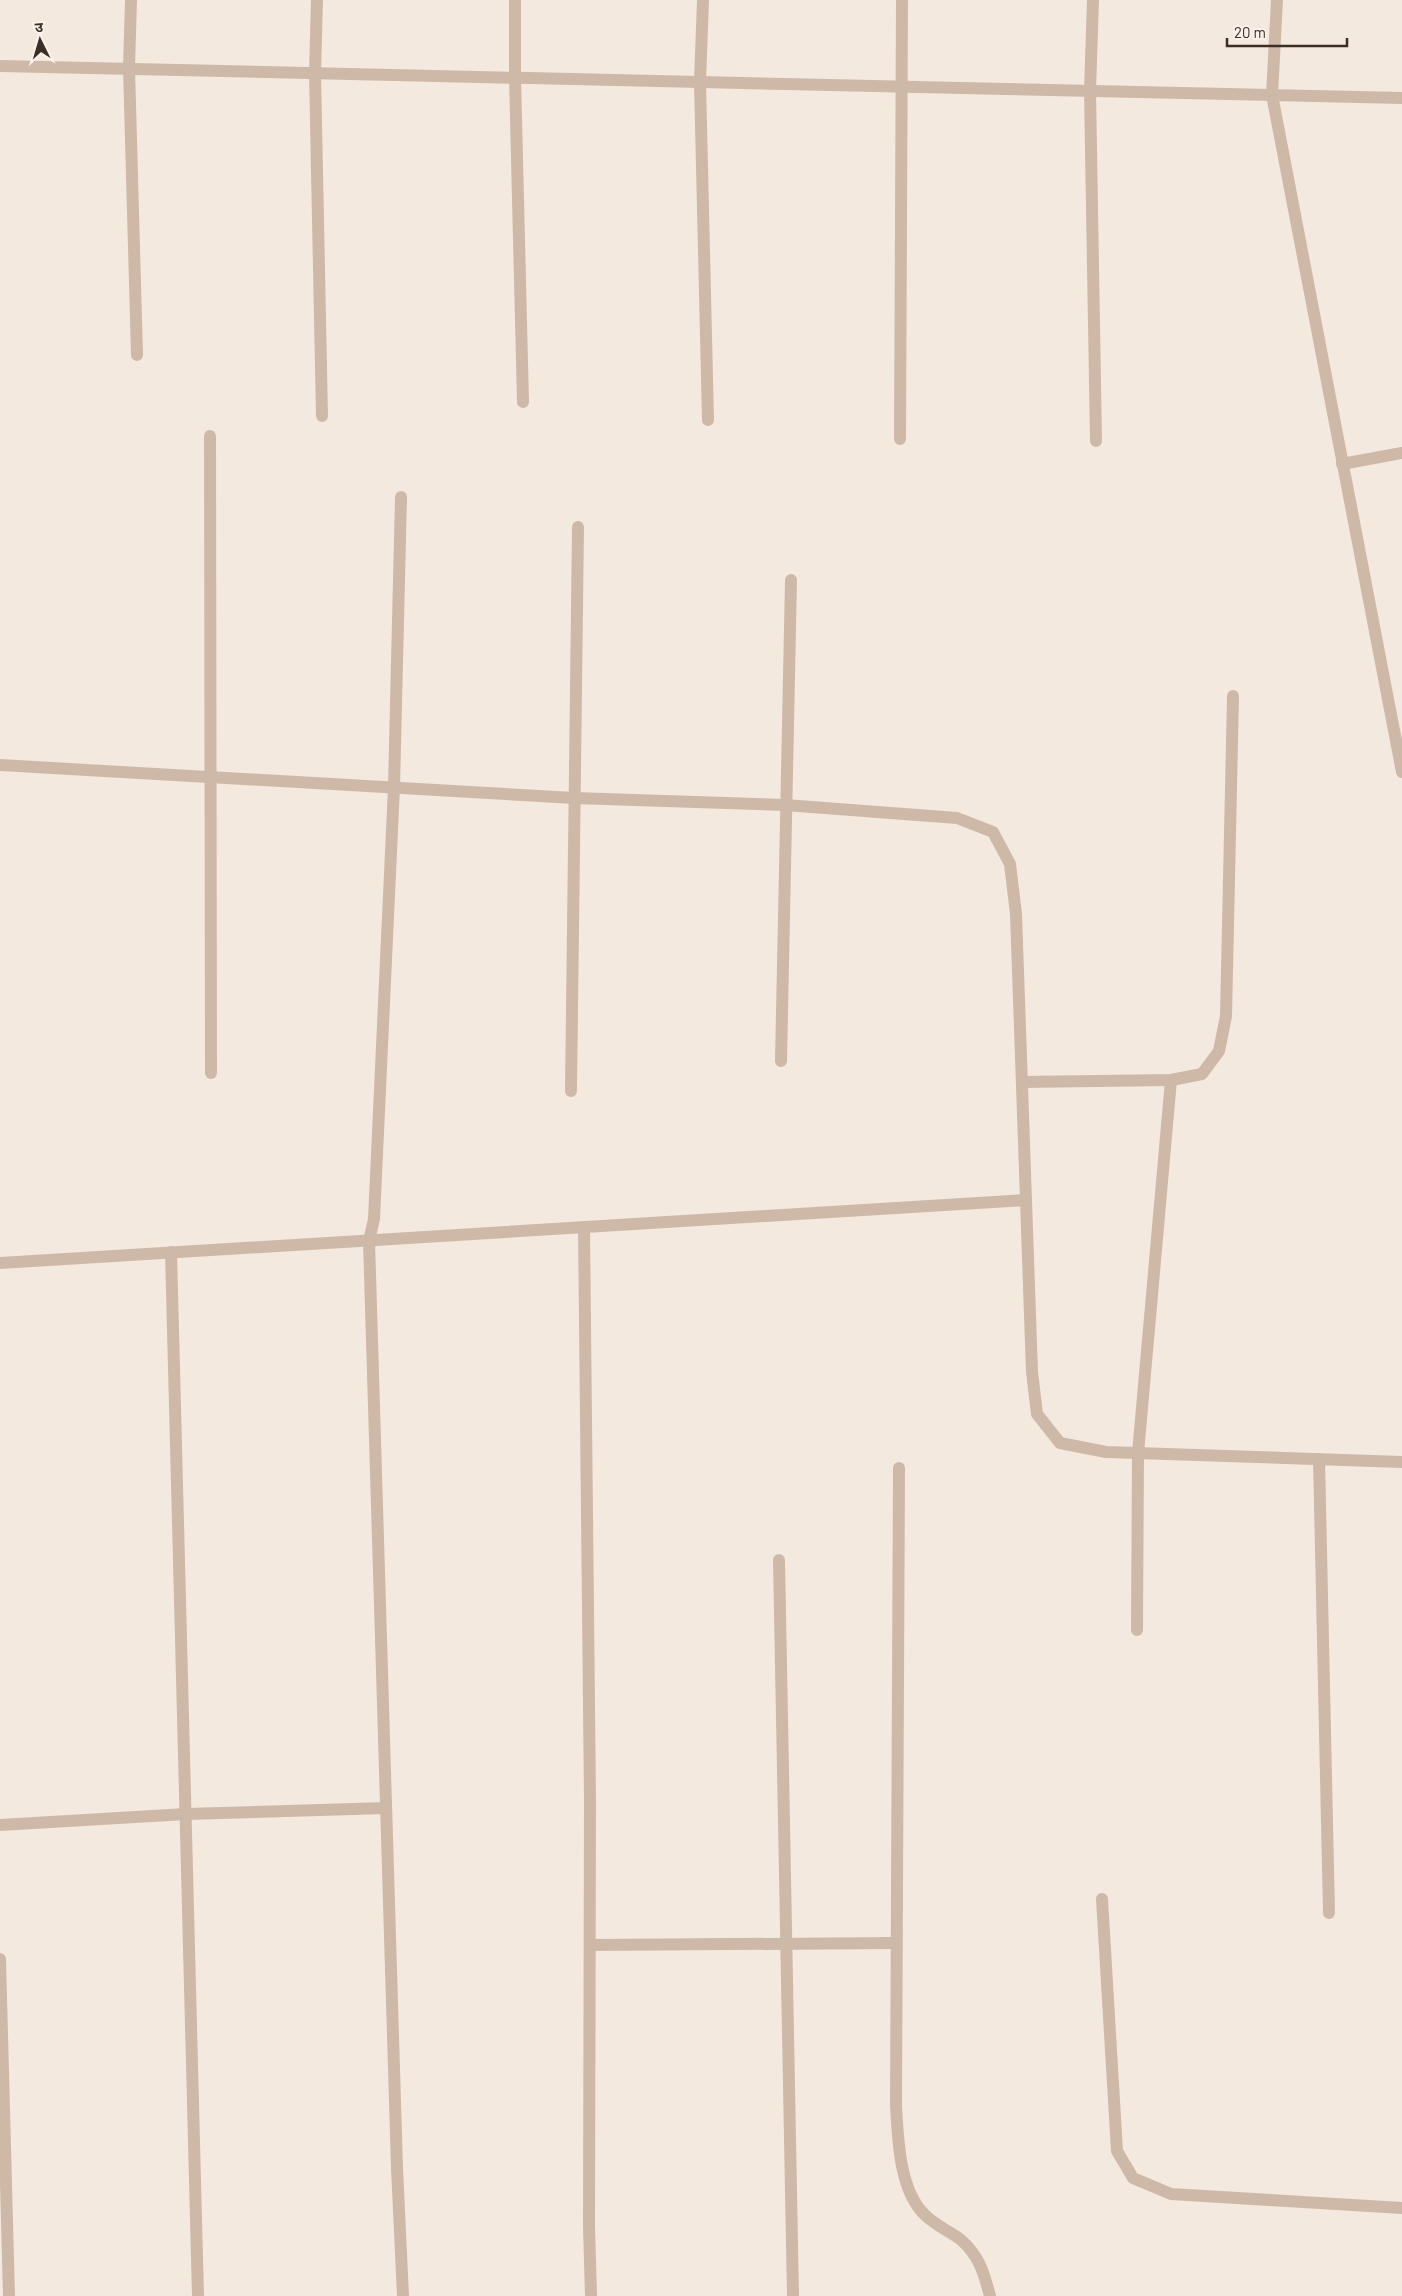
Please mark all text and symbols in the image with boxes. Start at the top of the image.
north arrow [15,15,65,65]
scale bar [1227,15,1347,47]
text: उ [34,18,44,35]
text: 20 m [1234,23,1266,41]

